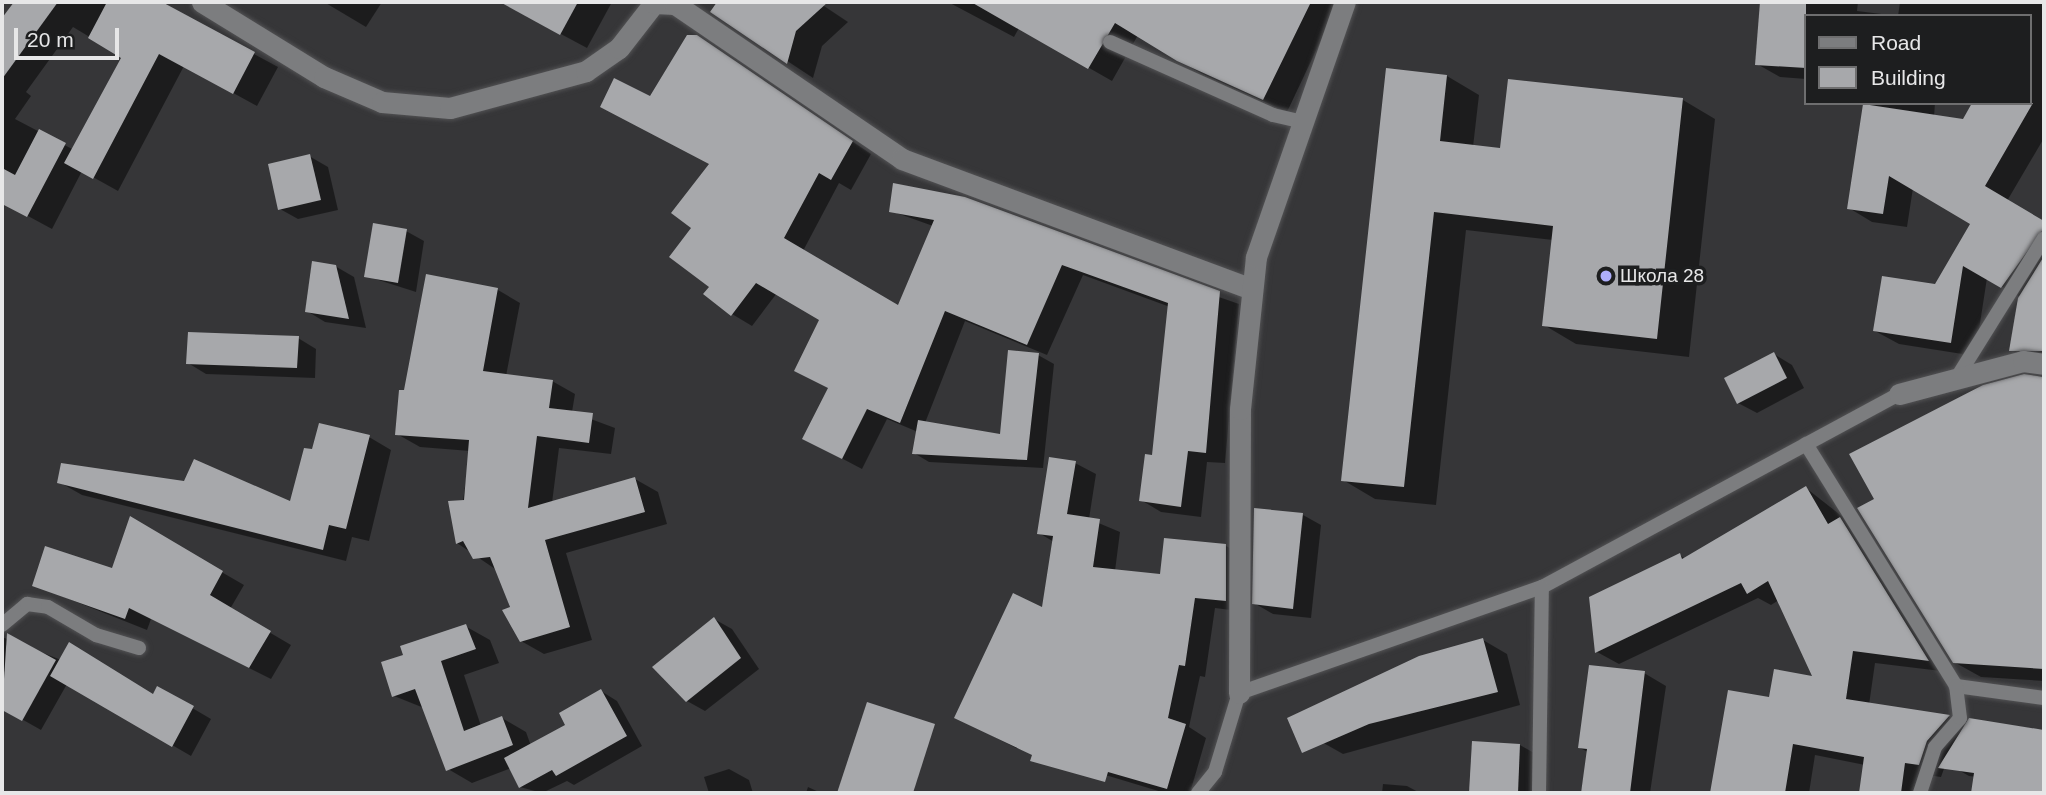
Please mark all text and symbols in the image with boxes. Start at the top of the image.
scale bar [18,14,122,58]
legend [1804,14,2032,105]
text: 20 m [27,28,74,51]
text: Road [1871,31,1921,54]
text: Building [1871,66,1946,89]
place label: Школа 28 [1620,265,1704,287]
marker: Школа 28 [1598,268,1614,284]

